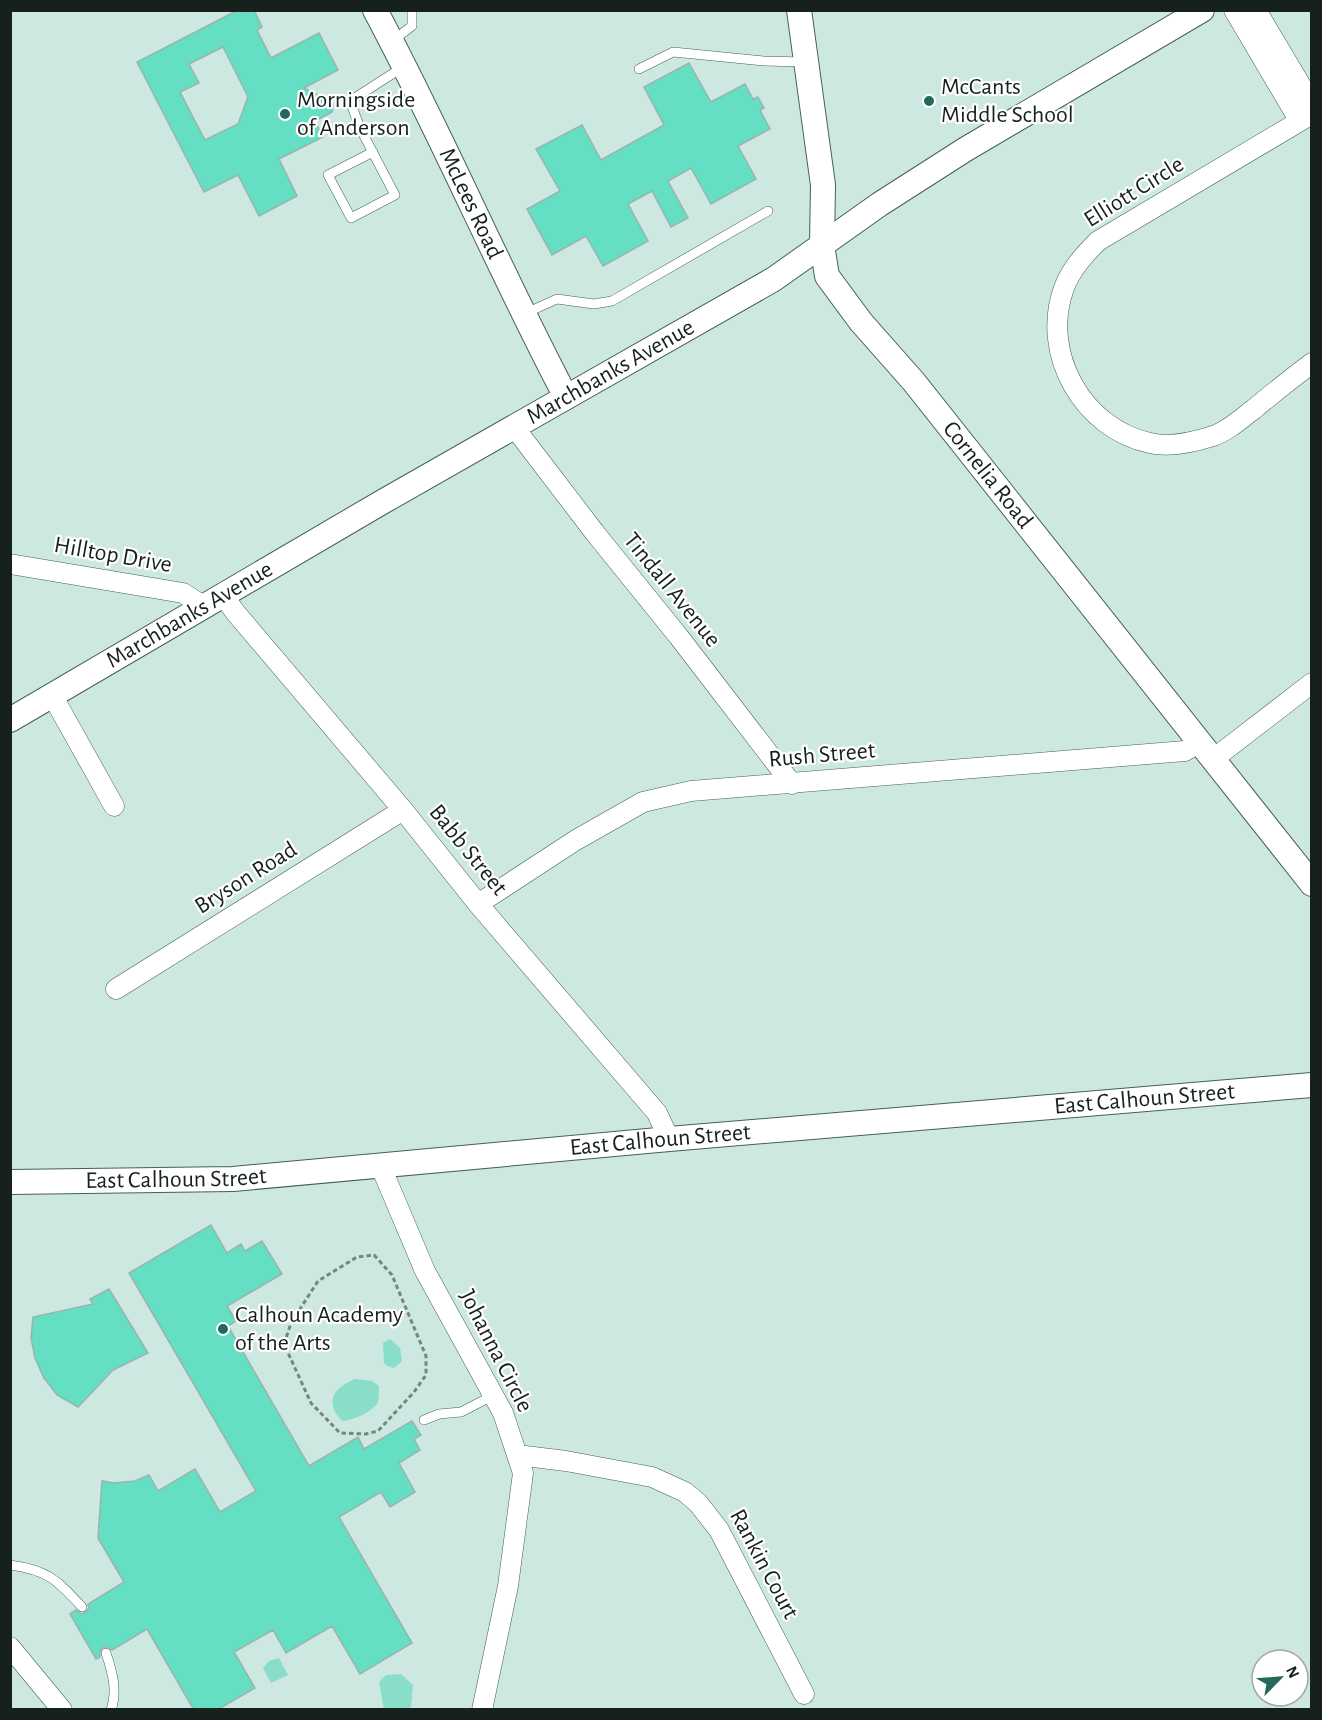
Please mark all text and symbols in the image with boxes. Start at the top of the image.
place label: McCants Middle School [941,75,1074,127]
place label: Morningside of Anderson [297,88,415,140]
marker: McCants Middle School [922,94,936,108]
marker: Morningside of Anderson [278,107,292,121]
street label: McLees Road [434,144,507,263]
street label: Elliott Circle [1080,152,1188,232]
street label: Marchbanks Avenue [523,315,698,429]
street label: Cornelia Road [938,417,1037,533]
street label: Tindall Avenue [619,528,725,652]
street label: Hilltop Drive [52,533,174,577]
street label: Marchbanks Avenue [102,557,277,673]
street label: Rush Street [768,738,877,772]
street label: Babb Street [424,800,512,900]
street label: Bryson Road [191,837,301,919]
street label: East Calhoun Street [1053,1079,1236,1119]
street label: East Calhoun Street [569,1120,752,1160]
street label: East Calhoun Street [85,1164,268,1193]
street label: Johanna Circle [455,1286,537,1416]
place label: Calhoun Academy of the Arts [235,1303,403,1355]
marker: Calhoun Academy of the Arts [216,1322,230,1336]
street label: Rankin Court [725,1505,803,1623]
north arrow [1250,1648,1310,1708]
text: N [1283,1664,1302,1681]

